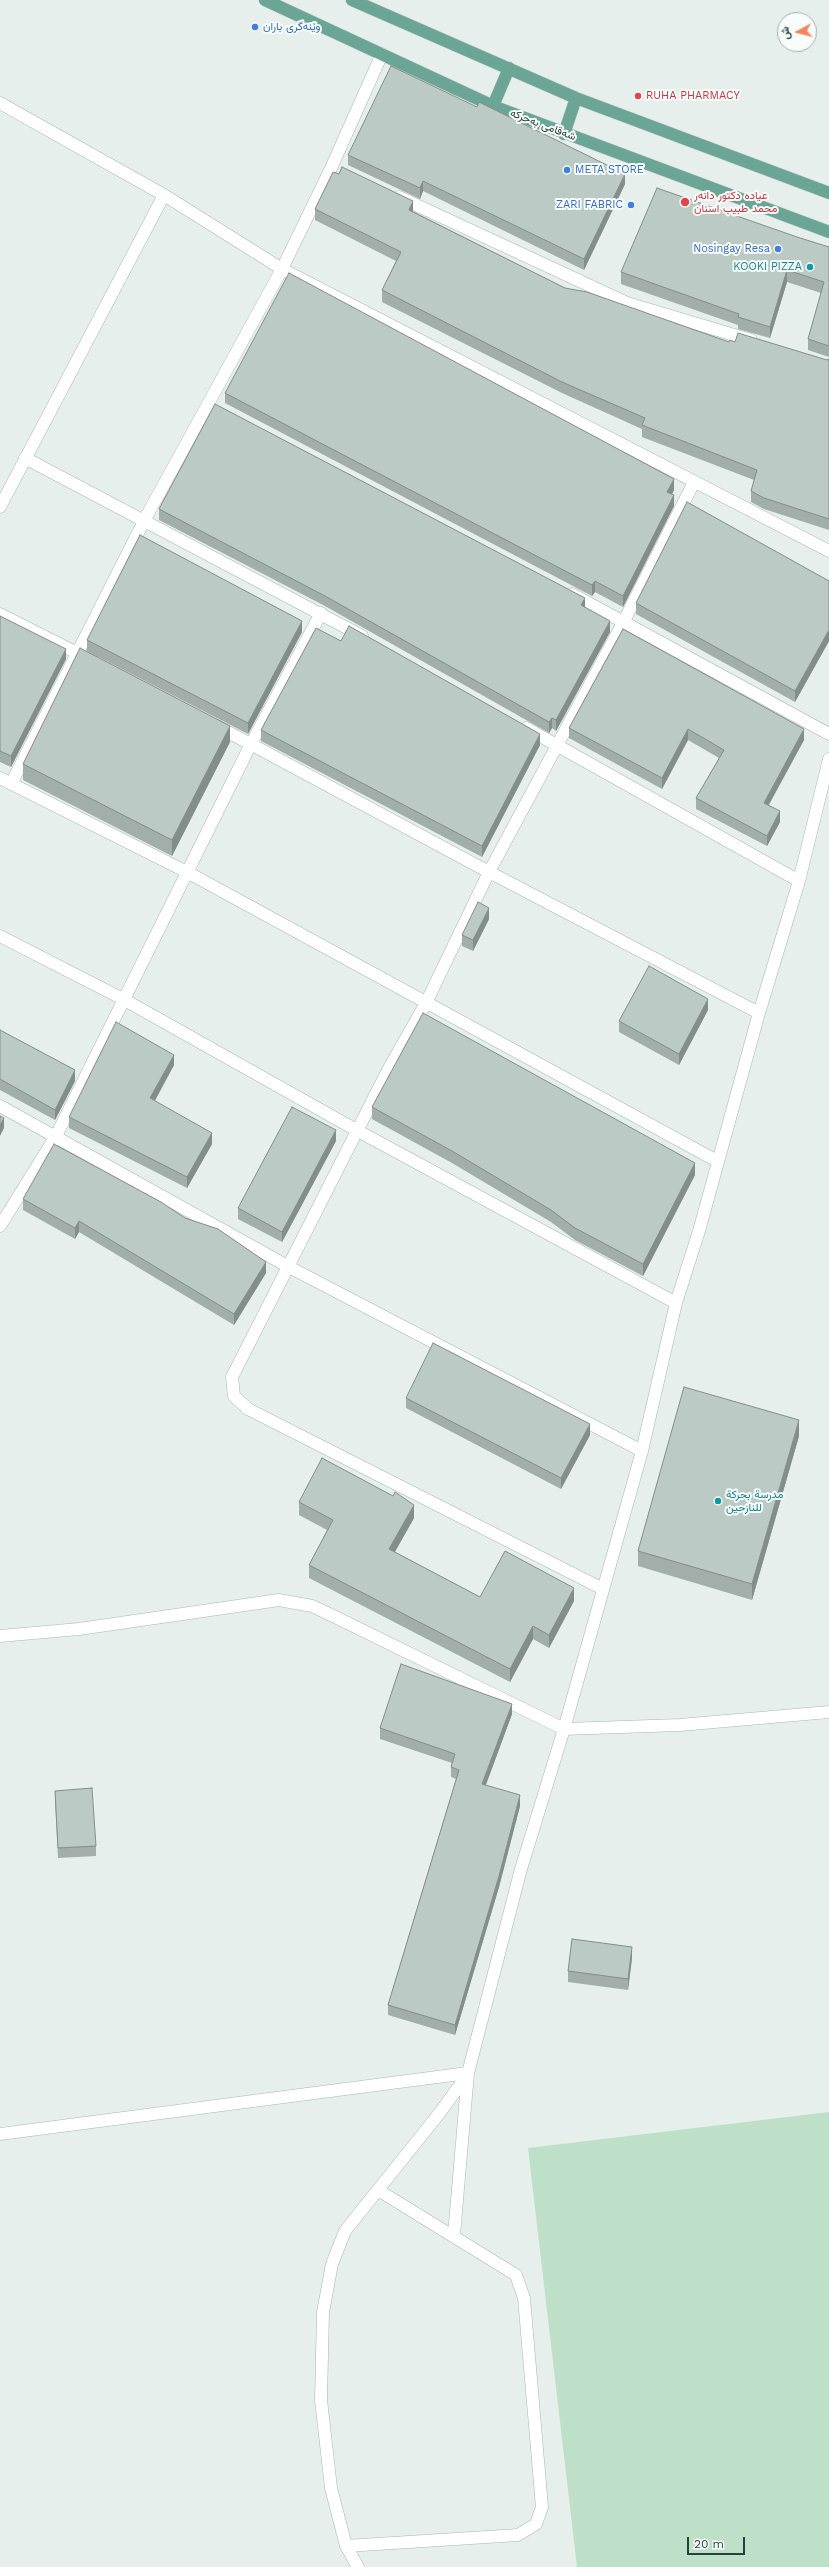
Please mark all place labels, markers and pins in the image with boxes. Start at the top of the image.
place label: وێنەگری باران [263,20,320,34]
marker: وێنەگری باران [250,22,260,32]
place label: RUHA PHARMACY [646,89,740,103]
marker: RUHA PHARMACY [633,91,643,101]
place label: META STORE [575,163,644,177]
marker: META STORE [562,165,572,175]
place label: عياده دكتور دانەر محمد طبيب اسنان [694,189,777,215]
marker: عياده دكتور دانەر محمد طبيب اسنان [679,196,691,208]
place label: ZARI FABRIC [556,198,623,212]
marker: ZARI FABRIC [626,200,636,210]
place label: Nosingay Resa [693,242,770,256]
marker: Nosingay Resa [773,244,783,254]
place label: KOOKI PIZZA [733,260,802,274]
marker: KOOKI PIZZA [805,262,815,272]
place label: مدرسة بحركة للنازحين [726,1488,783,1514]
marker: مدرسة بحركة للنازحين [713,1496,723,1506]

